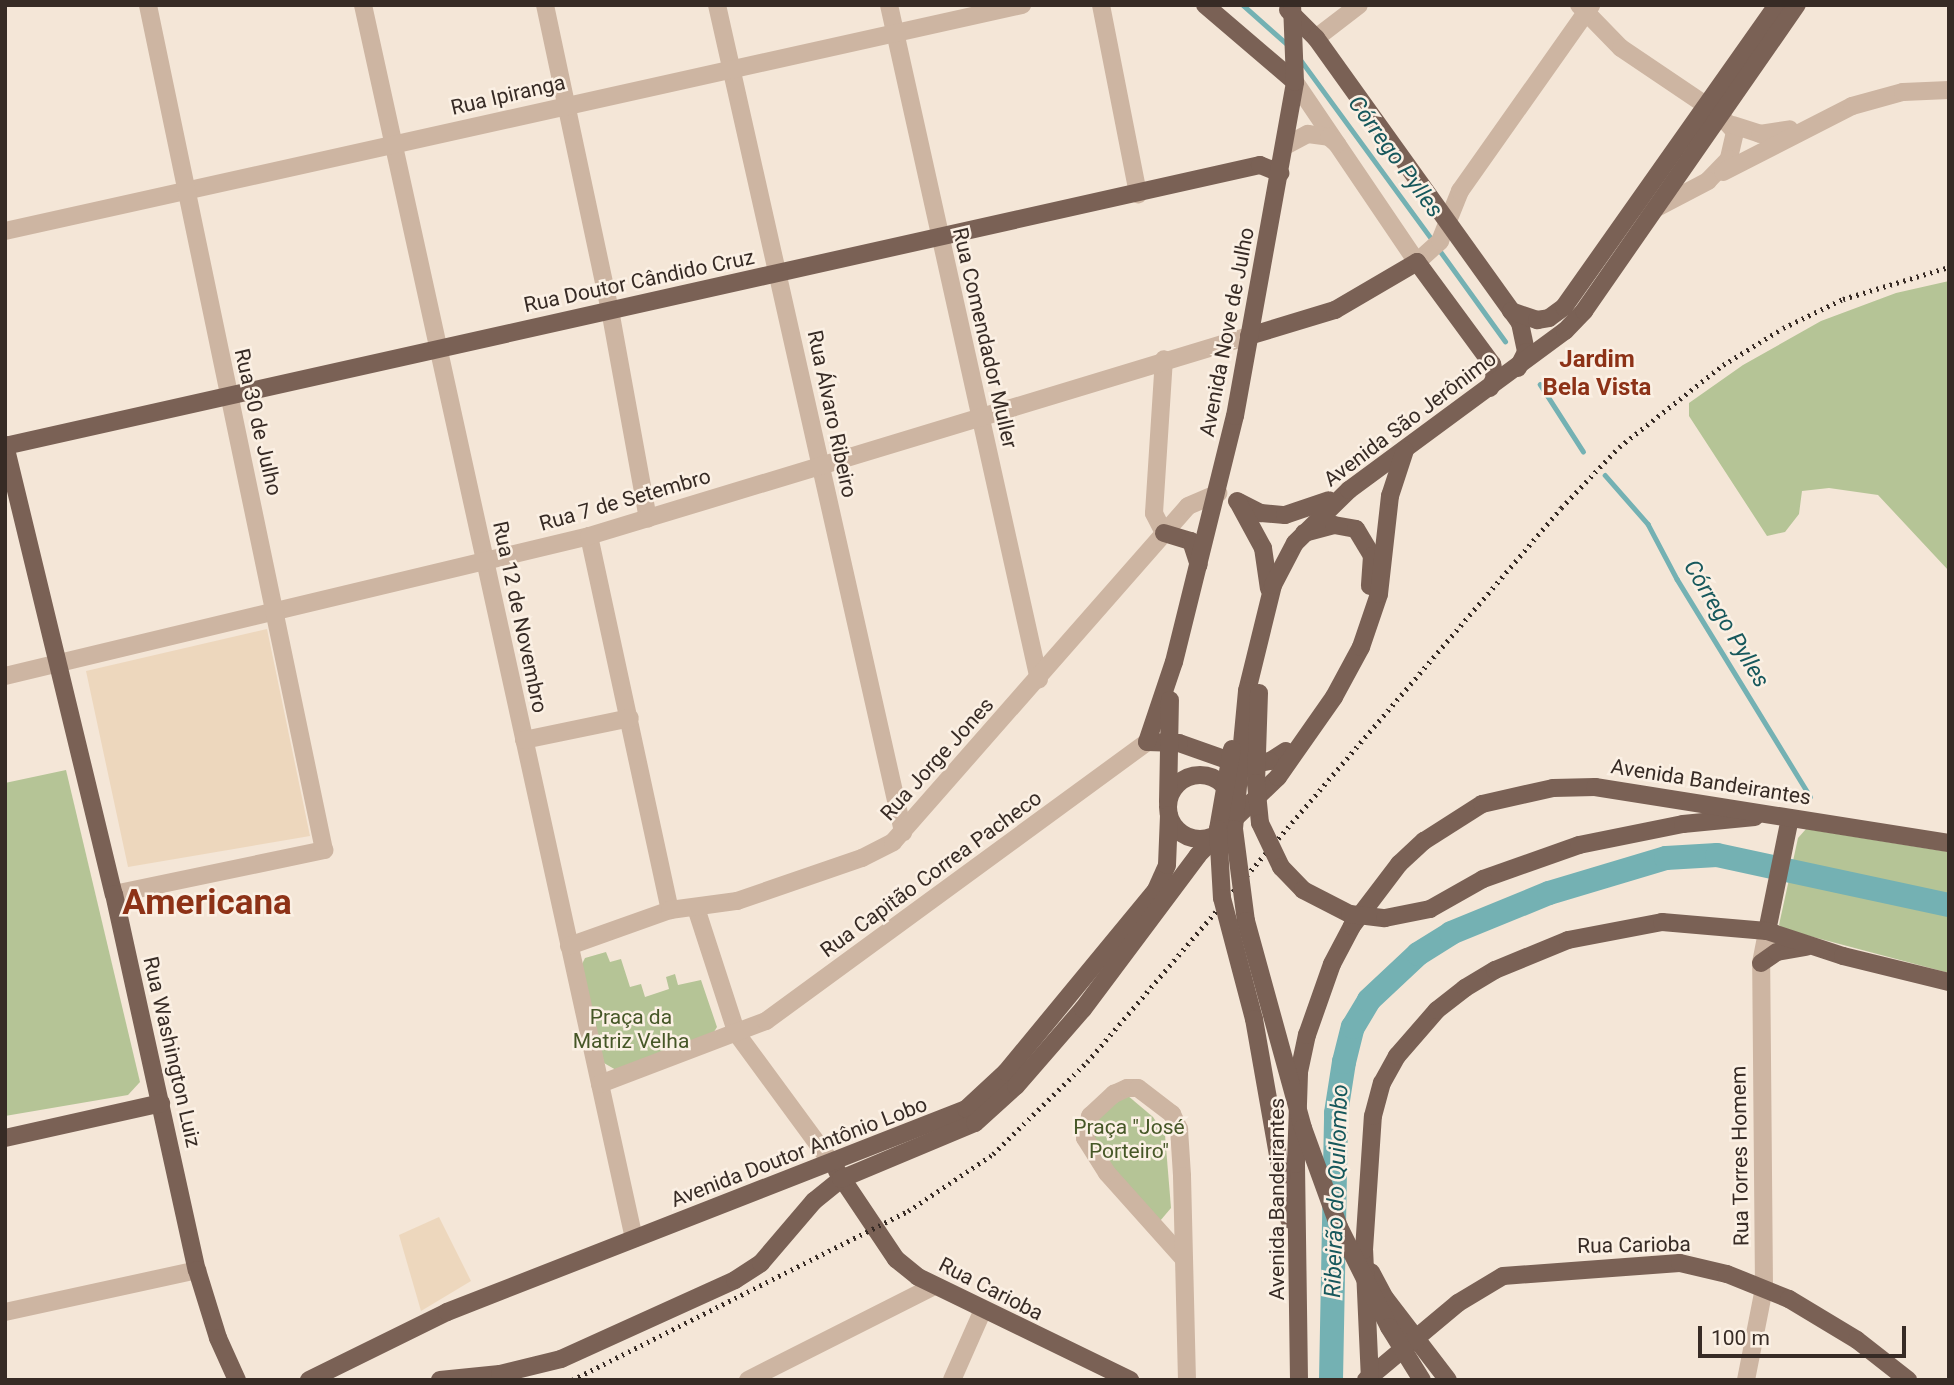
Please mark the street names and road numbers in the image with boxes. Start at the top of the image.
street label: Rua Ipiranga [448,70,568,120]
street label: Rua Comendador Muller [947,225,1023,451]
street label: Avenida Nove de Julho [1194,225,1260,439]
street label: Rua Doutor Cândido Cruz [521,244,757,318]
street label: Rua Álvaro Ribeiro [802,328,862,500]
street label: Rua 30 de Julho [229,346,287,498]
street label: Avenida São Jerônimo [1319,346,1501,492]
street label: Rua 7 de Setembro [536,463,714,537]
street label: Rua 12 de Novembro [487,519,553,715]
street label: Rua Jorge Jones [875,692,999,826]
street label: Avenida Bandeirantes [1609,754,1813,810]
street label: Rua Capitão Correa Pacheco [815,785,1047,963]
street label: Rua Washington Luiz [138,954,206,1150]
street label: Rua Torres Homem [1726,1065,1754,1247]
street label: Avenida Doutor Antônio Lobo [667,1091,931,1213]
street label: Avenida Bandeirantes [1264,1098,1290,1300]
street label: Rua Carioba [1577,1231,1691,1259]
street label: Rua Carioba [935,1252,1047,1326]

